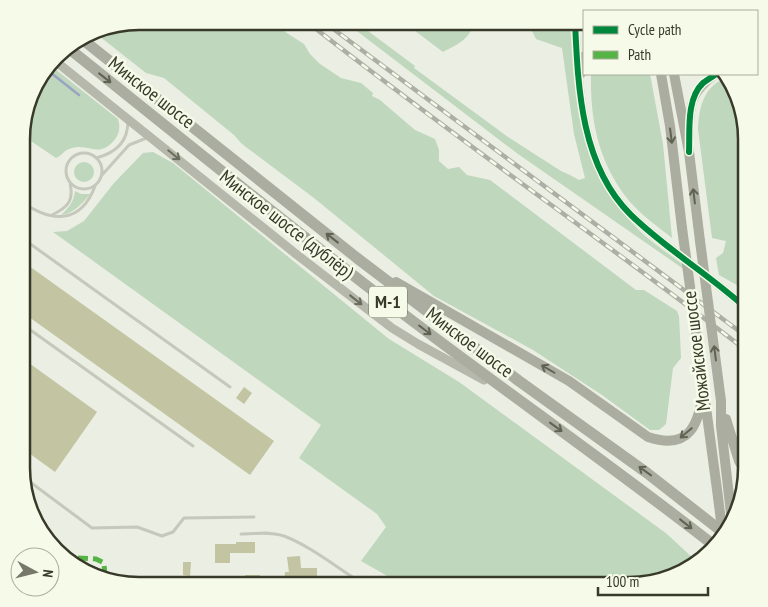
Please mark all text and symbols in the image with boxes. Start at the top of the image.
legend [583,10,758,75]
text: Cycle path [628,20,681,39]
text: Path [628,45,651,64]
street label: Минское шоссе [104,51,200,133]
one-way arrow [99,72,112,83]
one-way arrow [666,128,676,144]
one-way arrow [168,150,181,161]
street label: Минское шоссе (дублёр) [215,164,359,284]
one-way arrow [689,189,699,205]
one-way arrow [326,233,339,244]
road number: М-1 [369,286,407,318]
street label: Можайское шоссе [677,290,715,412]
one-way arrow [349,295,362,306]
street label: Минское шоссе [422,301,518,383]
one-way arrow [418,325,432,335]
one-way arrow [709,345,719,361]
one-way arrow [542,363,556,373]
one-way arrow [549,422,563,432]
one-way arrow [680,427,693,438]
one-way arrow [639,466,652,477]
one-way arrow [679,518,692,529]
north arrow [10,547,60,597]
scale bar [598,564,708,596]
text: N [39,569,57,578]
text: 100 m [606,572,639,591]

